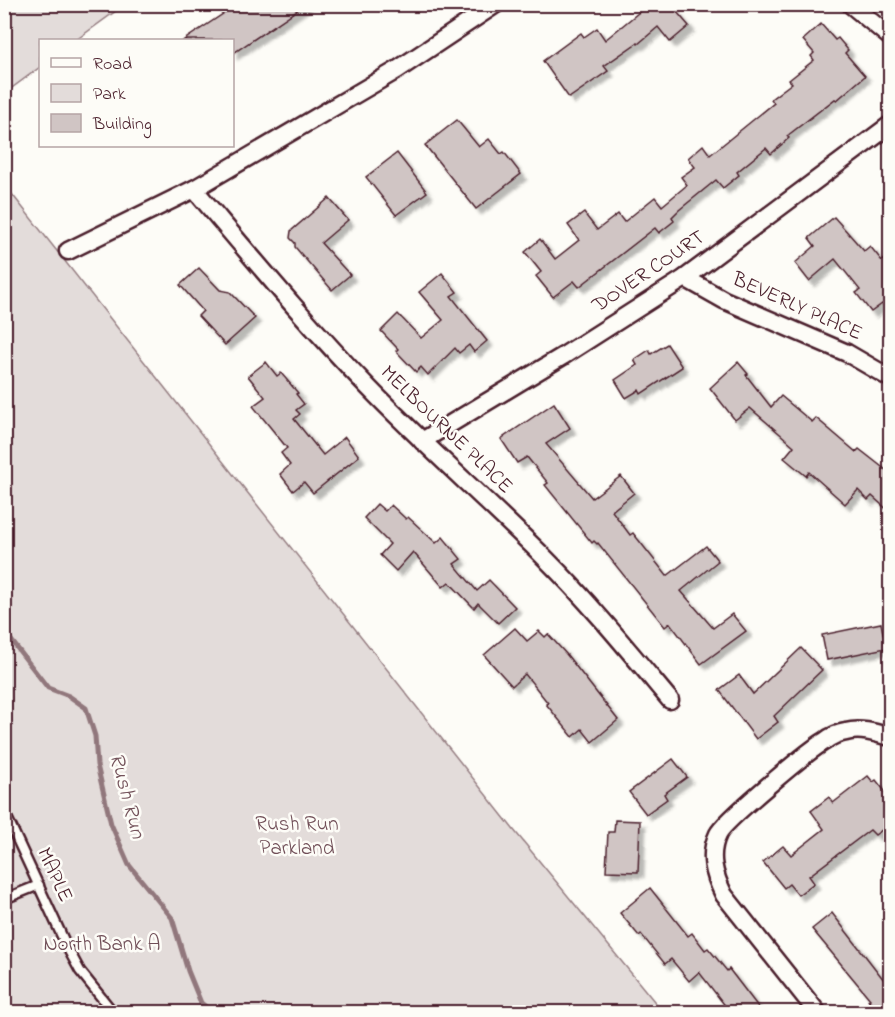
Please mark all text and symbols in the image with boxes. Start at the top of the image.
legend [39,39,234,147]
text: Road [93,52,132,78]
text: Park [93,82,126,108]
text: Building [92,112,152,139]
street label: DOVER COURT [586,223,711,321]
street label: BEVERLY PLACE [726,265,867,349]
street label: MELBOURNE PLACE [373,359,519,501]
water label: Rush Run [99,750,153,843]
park label: Rush Run Parkland [255,810,339,864]
street label: MAPLE [28,843,80,907]
park label: North Bank A [43,930,161,960]

